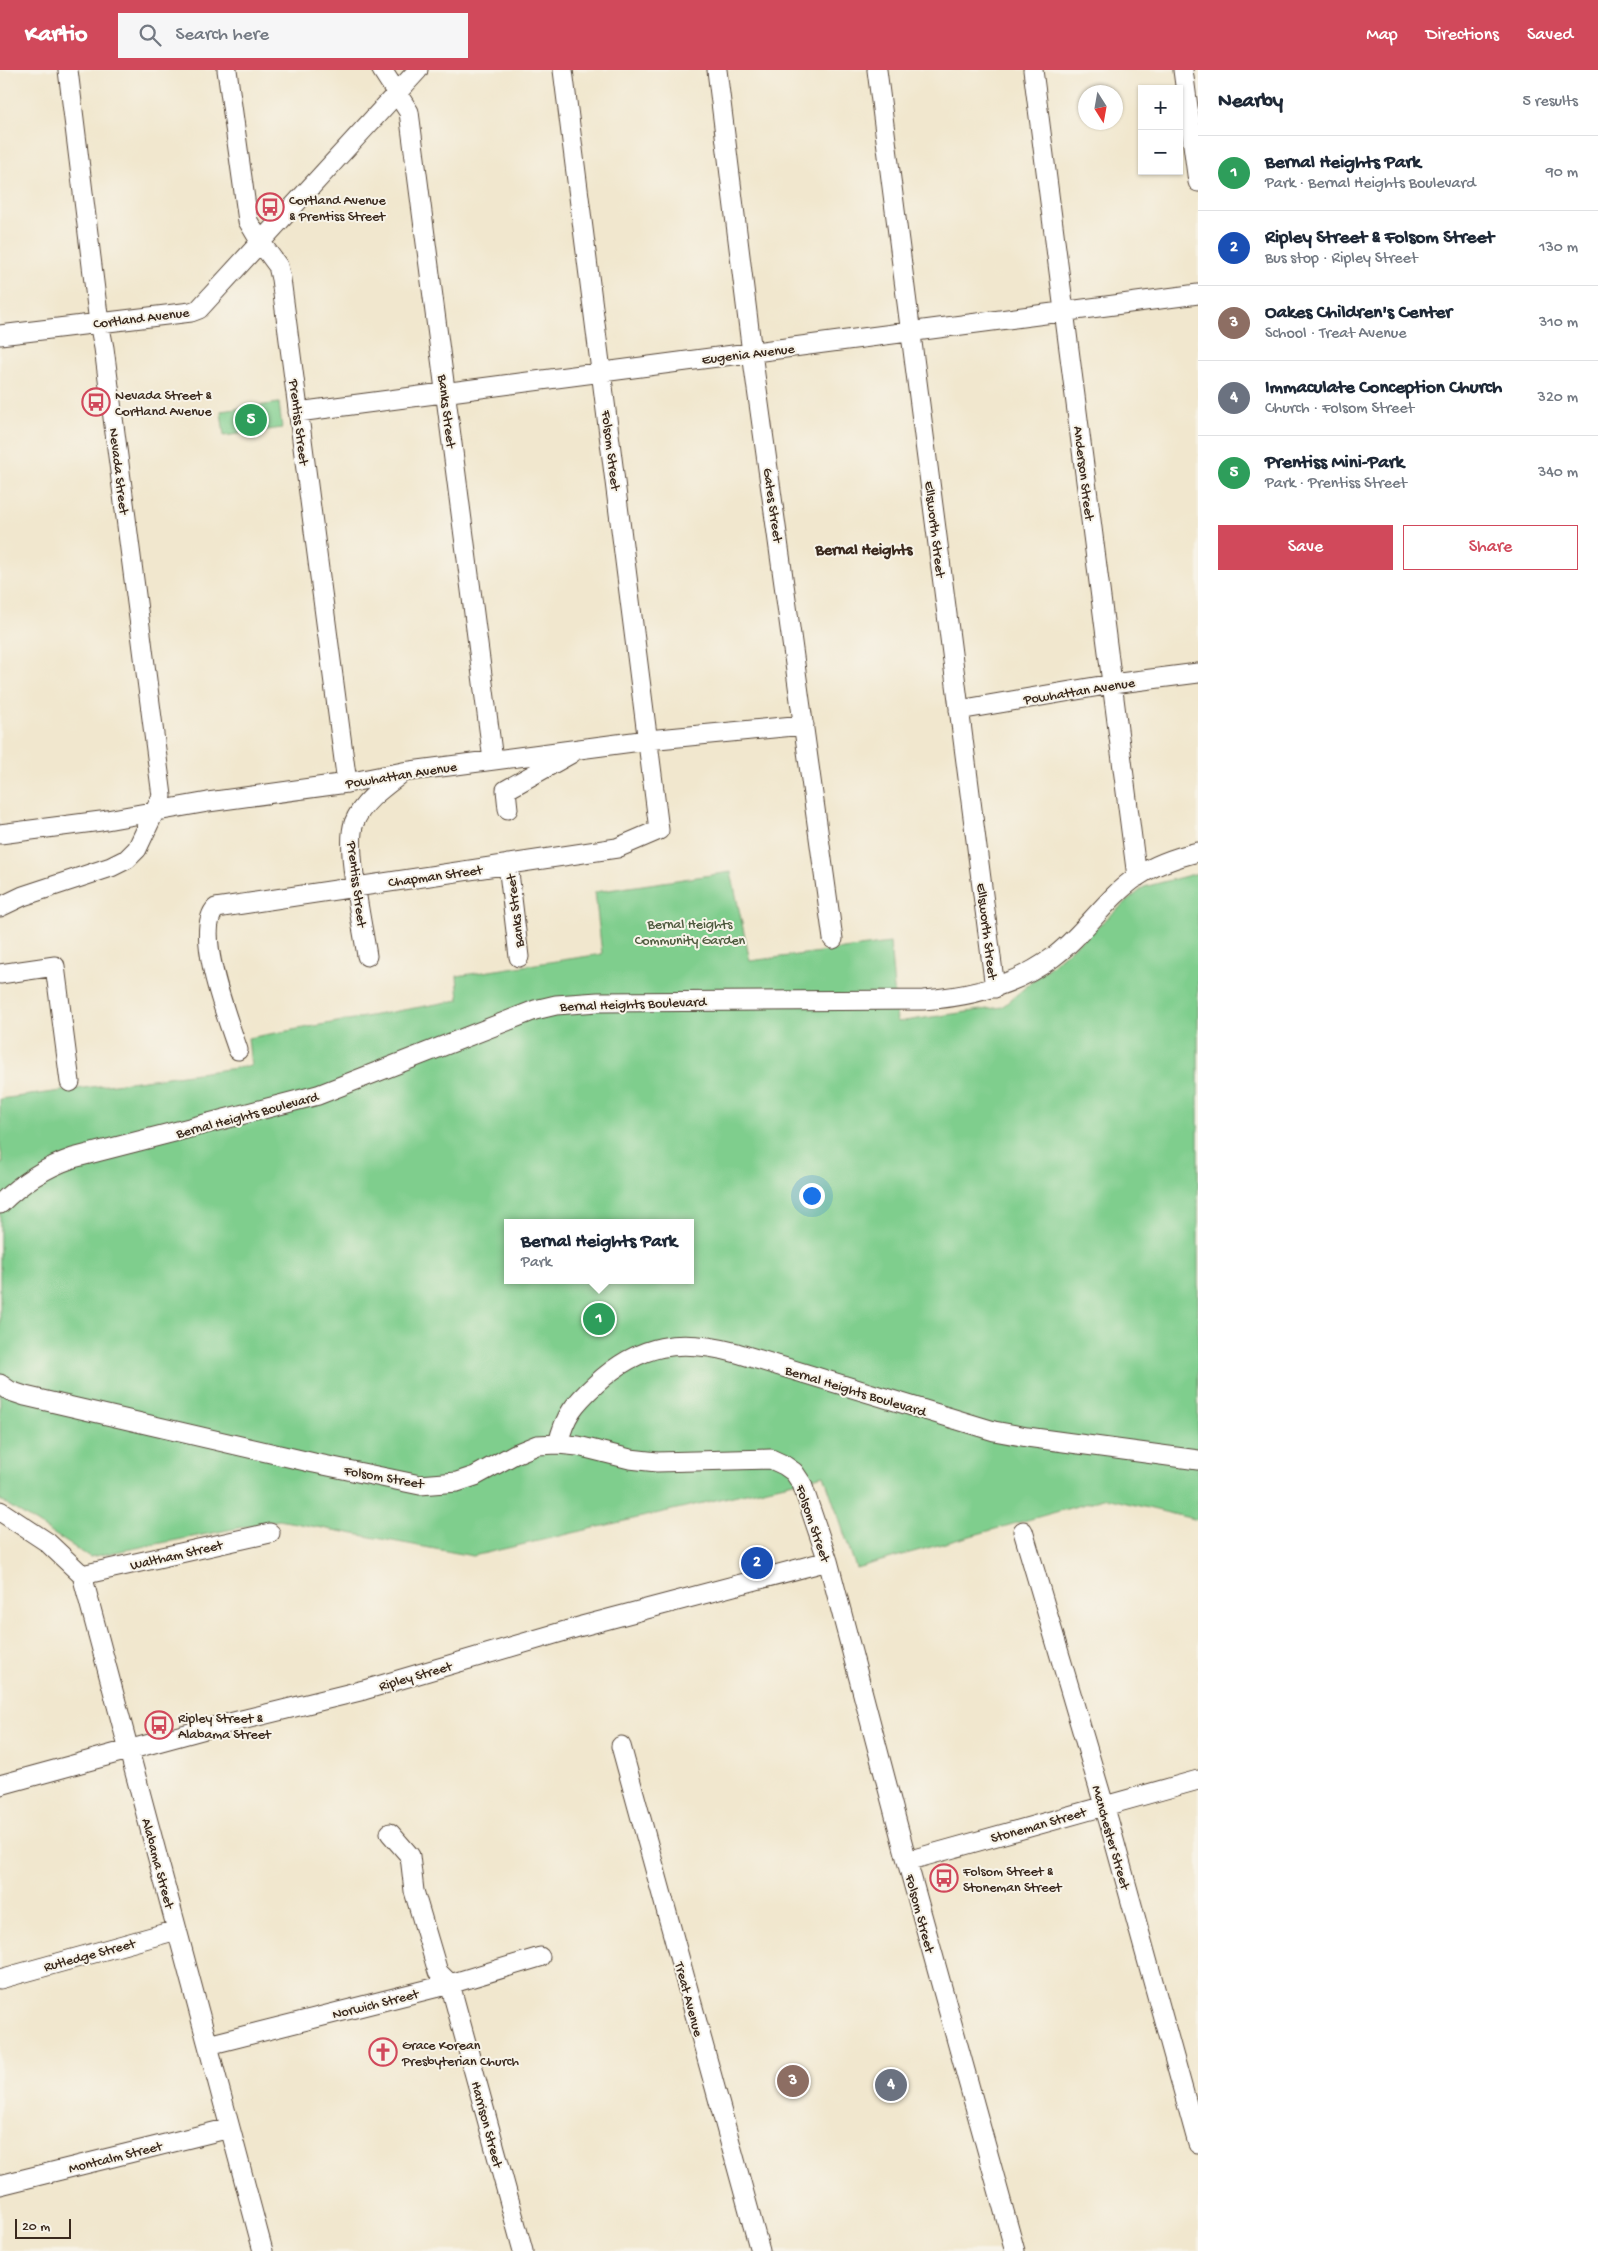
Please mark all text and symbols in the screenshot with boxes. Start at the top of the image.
search box [118,13,468,58]
text: Kartio [25,21,88,50]
icon: search [136,21,164,49]
text: Search here [176,24,269,47]
text: Map [1366,25,1398,46]
text: Directions [1426,25,1499,46]
text: Saved [1527,25,1573,46]
north arrow [1078,85,1123,130]
map controls [1138,85,1183,175]
button: + [1138,85,1183,130]
text: Nearby [1218,90,1283,115]
text: 5 results [1523,93,1578,112]
button: − [1138,130,1183,175]
text: Bernal Heights Park [1265,152,1421,175]
text: 1 [1231,164,1237,183]
text: 90 m [1546,164,1578,183]
text: Park · Bernal Heights Boulevard [1265,175,1476,194]
bus stop icon: Cortland Avenue & Prentiss Street [255,192,285,222]
place label: Cortland Avenue & Prentiss Street [289,193,386,226]
text: Ripley Street & Folsom Street [1265,227,1494,250]
text: 2 [1230,239,1238,258]
text: 130 m [1539,239,1578,258]
text: Bus stop · Ripley Street [1265,250,1417,269]
text: Oakes Children's Center [1265,302,1452,325]
street label: Cortland Avenue [92,305,191,334]
text: 3 [1230,314,1238,333]
text: 310 m [1539,314,1578,333]
text: School · Treat Avenue [1265,325,1407,344]
street label: Eugenia Avenue [701,341,796,370]
street label: Banks Street [432,373,459,450]
street label: Prentiss Street [284,377,311,467]
text: Immaculate Conception Church [1265,377,1502,400]
bus stop icon: Nevada Street & Cortland Avenue [81,387,111,417]
place label: Nevada Street & Cortland Avenue [115,388,212,421]
text: 4 [1230,389,1238,408]
text: 320 m [1538,389,1578,408]
text: Church · Folsom Street [1265,400,1414,419]
pin: 5 [235,401,267,439]
street label: Folsom Street [596,408,623,493]
street label: Anderson Street [1068,425,1097,523]
street label: Nevada Street [104,427,131,517]
text: Prentiss Mini-Park [1265,452,1404,475]
text: 5 [1230,464,1238,483]
text: 340 m [1538,464,1578,483]
street label: Gates Street [758,467,785,545]
text: Park · Prentiss Street [1265,475,1407,494]
street label: Ellsworth Street [919,480,948,580]
button: Save [1218,525,1393,570]
button: Share [1403,525,1578,570]
district label: Bernal Heights [815,542,914,561]
street label: Powhattan Avenue [1022,675,1137,710]
street label: Powhattan Avenue [344,759,459,794]
street label: Prentiss Street [342,839,369,929]
street label: Chapman Street [387,862,485,892]
street label: Banks Street [503,872,530,949]
street label: Ellsworth Street [971,882,1000,982]
park label: Bernal Heights Community Garden [635,917,746,950]
street label: Bernal Heights Boulevard [559,994,708,1017]
street label: Bernal Heights Boulevard [174,1089,322,1144]
your location [799,1183,825,1209]
popup [504,1219,694,1284]
text: Bernal Heights Park [521,1231,677,1254]
text: Park [521,1254,552,1273]
pin: 1 [583,1300,615,1338]
street label: Bernal Heights Boulevard [782,1363,930,1422]
street label: Folsom Street [341,1463,426,1494]
street label: Folsom Street [790,1482,833,1566]
street label: Waltham Street [129,1537,226,1575]
pin: 2 [741,1544,773,1582]
street label: Ripley Street [377,1659,455,1696]
bus stop icon: Ripley Street & Alabama Street [144,1710,174,1740]
place label: Ripley Street & Alabama Street [178,1711,272,1744]
street label: Manchester Street [1087,1784,1133,1893]
street label: Stoneman Street [989,1804,1090,1848]
street label: Alabama Street [136,1817,177,1912]
bus stop icon: Folsom Street & Stoneman Street [929,1863,959,1893]
place label: Folsom Street & Stoneman Street [962,1864,1063,1897]
street label: Folsom Street [900,1872,938,1956]
street label: Rutledge Street [42,1936,138,1977]
street label: Treat Avenue [669,1960,706,2040]
street label: Norwich Street [331,1986,422,2024]
church icon: Grace Korean Presbyterian Church [368,2037,398,2067]
place label: Grace Korean Presbyterian Church [401,2038,519,2071]
pin: 3 [777,2062,809,2100]
pin: 4 [875,2066,907,2104]
street label: Harrison Street [466,2080,506,2171]
street label: Montcalm Street [67,2138,165,2178]
scale bar [15,2216,71,2239]
text: 20 m [22,2219,50,2236]

